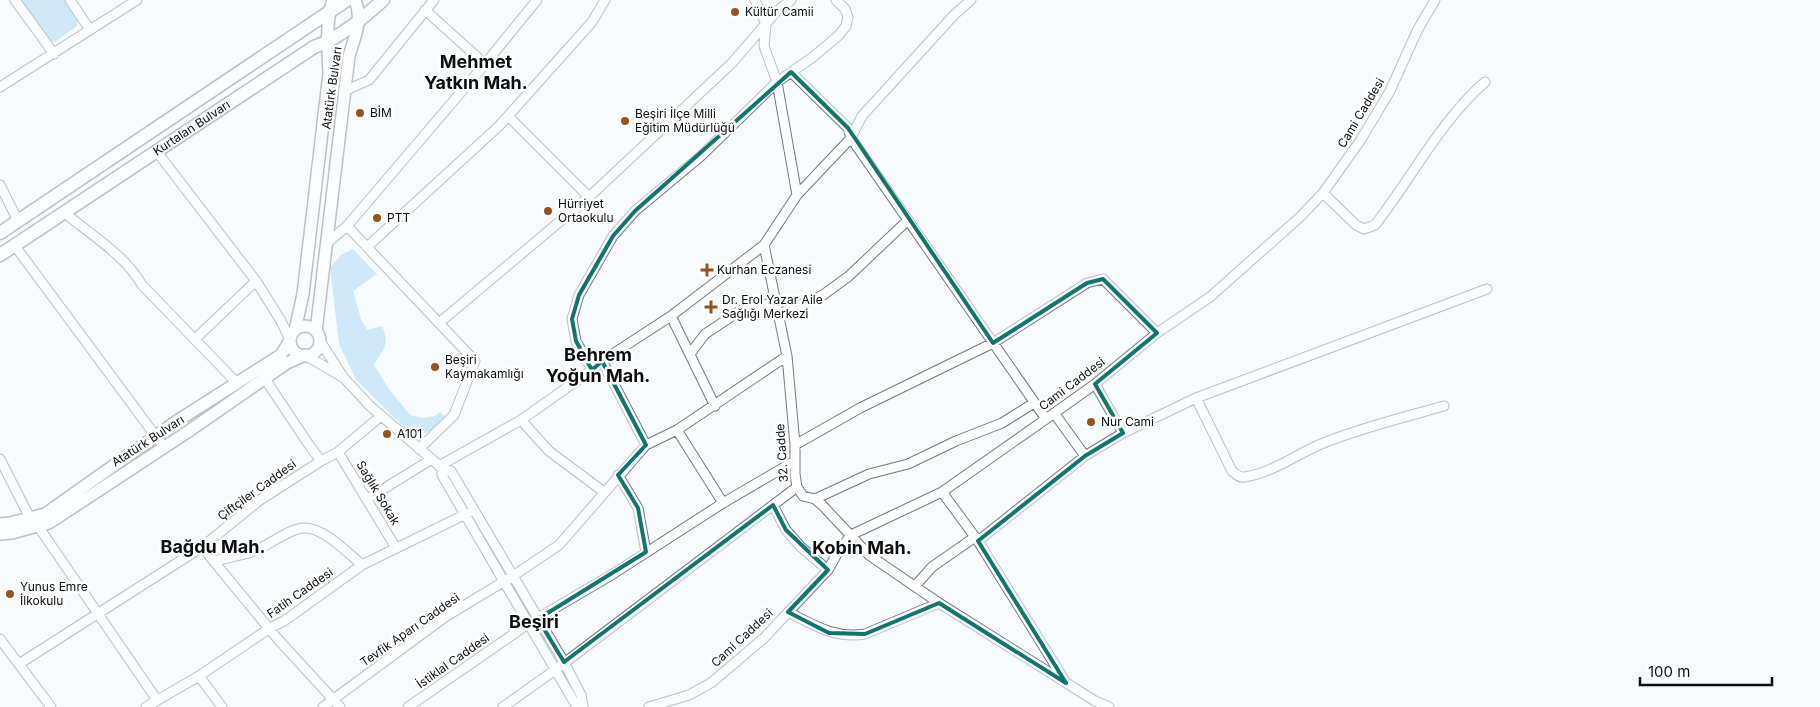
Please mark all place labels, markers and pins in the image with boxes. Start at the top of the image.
place label: Kültür Camii [745,4,814,19]
marker: Kültür Camii [729,6,741,18]
place label: BİM [370,105,392,120]
place label: Beşiri İlçe Milli Eğitim Müdürlüğü [635,106,735,135]
marker: BİM [354,107,366,119]
marker: Beşiri İlçe Milli Eğitim Müdürlüğü [619,115,631,127]
place label: Hürriyet Ortaokulu [558,196,613,225]
marker: Hürriyet Ortaokulu [542,205,554,217]
place label: PTT [387,210,410,225]
marker: PTT [371,212,383,224]
place label: Kurhan Eczanesi [717,262,811,277]
marker: Kurhan Eczanesi [701,264,713,276]
place label: Dr. Erol Yazar Aile Sağlığı Merkezi [722,292,823,321]
marker: Dr. Erol Yazar Aile Sağlığı Merkezi [704,300,718,314]
place label: Beşiri Kaymakamlığı [445,352,524,381]
marker: Beşiri Kaymakamlığı [429,361,441,373]
place label: Nur Cami [1101,414,1154,429]
marker: Nur Cami [1085,416,1097,428]
place label: A101 [397,426,422,441]
marker: A101 [381,428,393,440]
place label: Yunus Emre İlkokulu [20,579,88,608]
marker: Yunus Emre İlkokulu [4,588,16,600]

